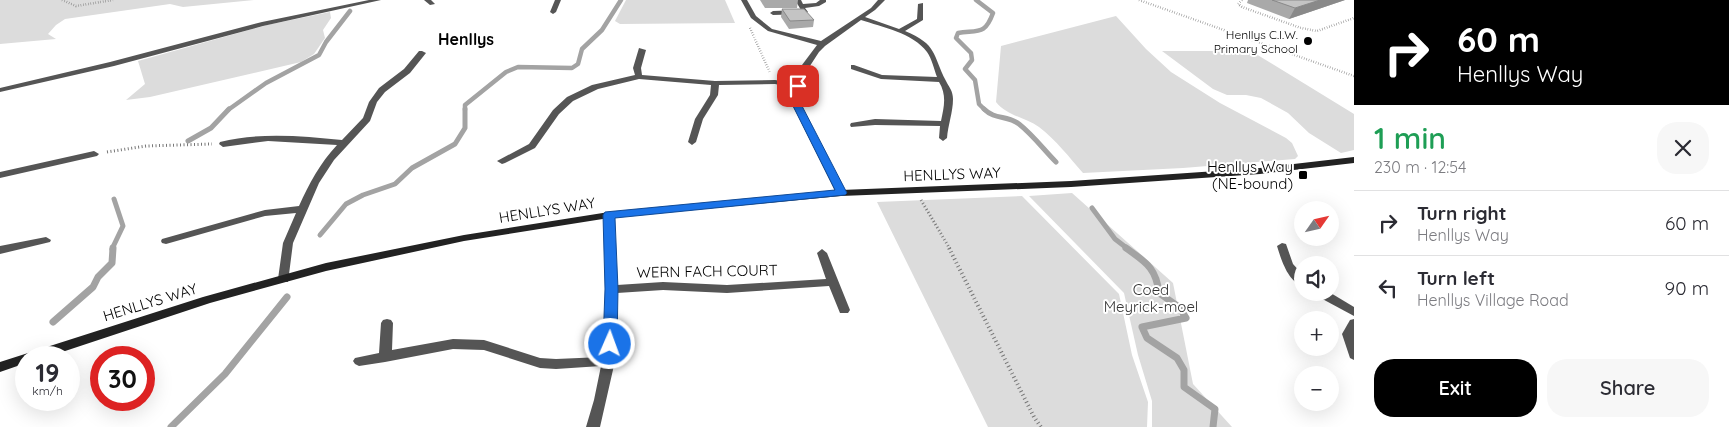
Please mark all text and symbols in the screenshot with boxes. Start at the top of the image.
text: 60 m [1457,17,1540,61]
icon: right [1374,20,1439,85]
place label: Henllys C.I.W. Primary School [1214,27,1298,56]
district label: Henllys [438,29,494,49]
marker: Henllys C.I.W. Primary School [1302,35,1314,47]
text: Henllys Way [1457,60,1583,88]
pin [777,65,819,107]
icon: arrive [784,72,812,100]
text: 1 min [1374,119,1446,157]
button: close [1657,122,1709,174]
place label: Henllys Way (NE-bound) [1207,157,1293,193]
text: 230 m · 12:54 [1374,157,1467,177]
street label: HENLLYS WAY [903,163,1002,185]
marker: Henllys Way (NE-bound) [1297,169,1309,181]
street label: HENLLYS WAY [497,193,597,227]
north arrow [1294,201,1339,246]
map controls [1294,201,1339,411]
text: Turn right [1417,201,1506,225]
icon: right [1374,209,1402,237]
text: 60 m [1665,211,1709,235]
text: Henllys Way [1417,225,1509,245]
button: sound [1294,256,1339,301]
street label: WERN FACH COURT [636,260,778,282]
text: Turn left [1417,266,1495,290]
icon: left [1374,274,1402,302]
text: 90 m [1665,276,1709,300]
street label: HENLLYS WAY [101,278,200,325]
park label: Coed Meyrick-moel [1104,280,1198,316]
text: Henllys Village Road [1417,290,1569,310]
button: + [1294,311,1339,356]
position arrow [583,317,635,369]
speed limit sign: 30 [90,346,155,411]
text: 19 [36,357,59,388]
button: Exit [1374,359,1537,417]
button: Share [1547,359,1709,417]
button: − [1294,366,1339,411]
text: km/h [32,383,63,398]

